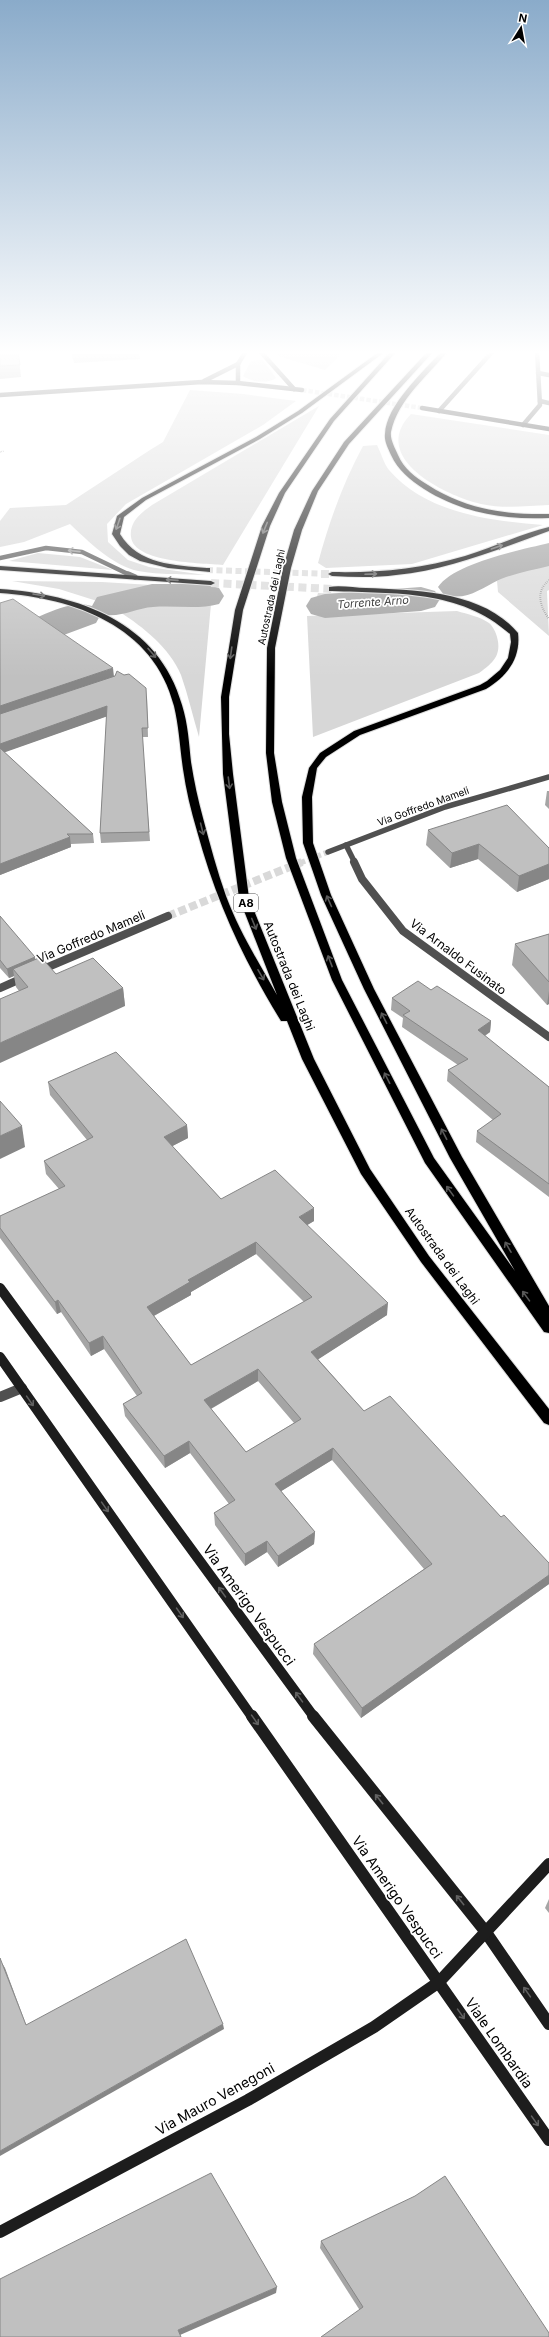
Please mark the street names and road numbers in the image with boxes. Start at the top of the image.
street label: Autostrada dei Laghi [255,548,287,646]
street label: Via Goffredo Mameli [376,784,470,828]
road number: A8 [234,894,258,912]
street label: Via Goffredo Mameli [34,907,147,966]
street label: Via Arnaldo Fusinato [407,915,509,998]
street label: Autostrada dei Laghi [261,919,318,1033]
street label: Autostrada dei Laghi [402,1204,483,1307]
street label: Via Amerigo Vespucci [200,1541,299,1669]
street label: Via Amerigo Vespucci [349,1832,446,1961]
street label: Viale Lombardia [462,1994,537,2091]
street label: Via Mauro Venegoni [152,2059,277,2138]

